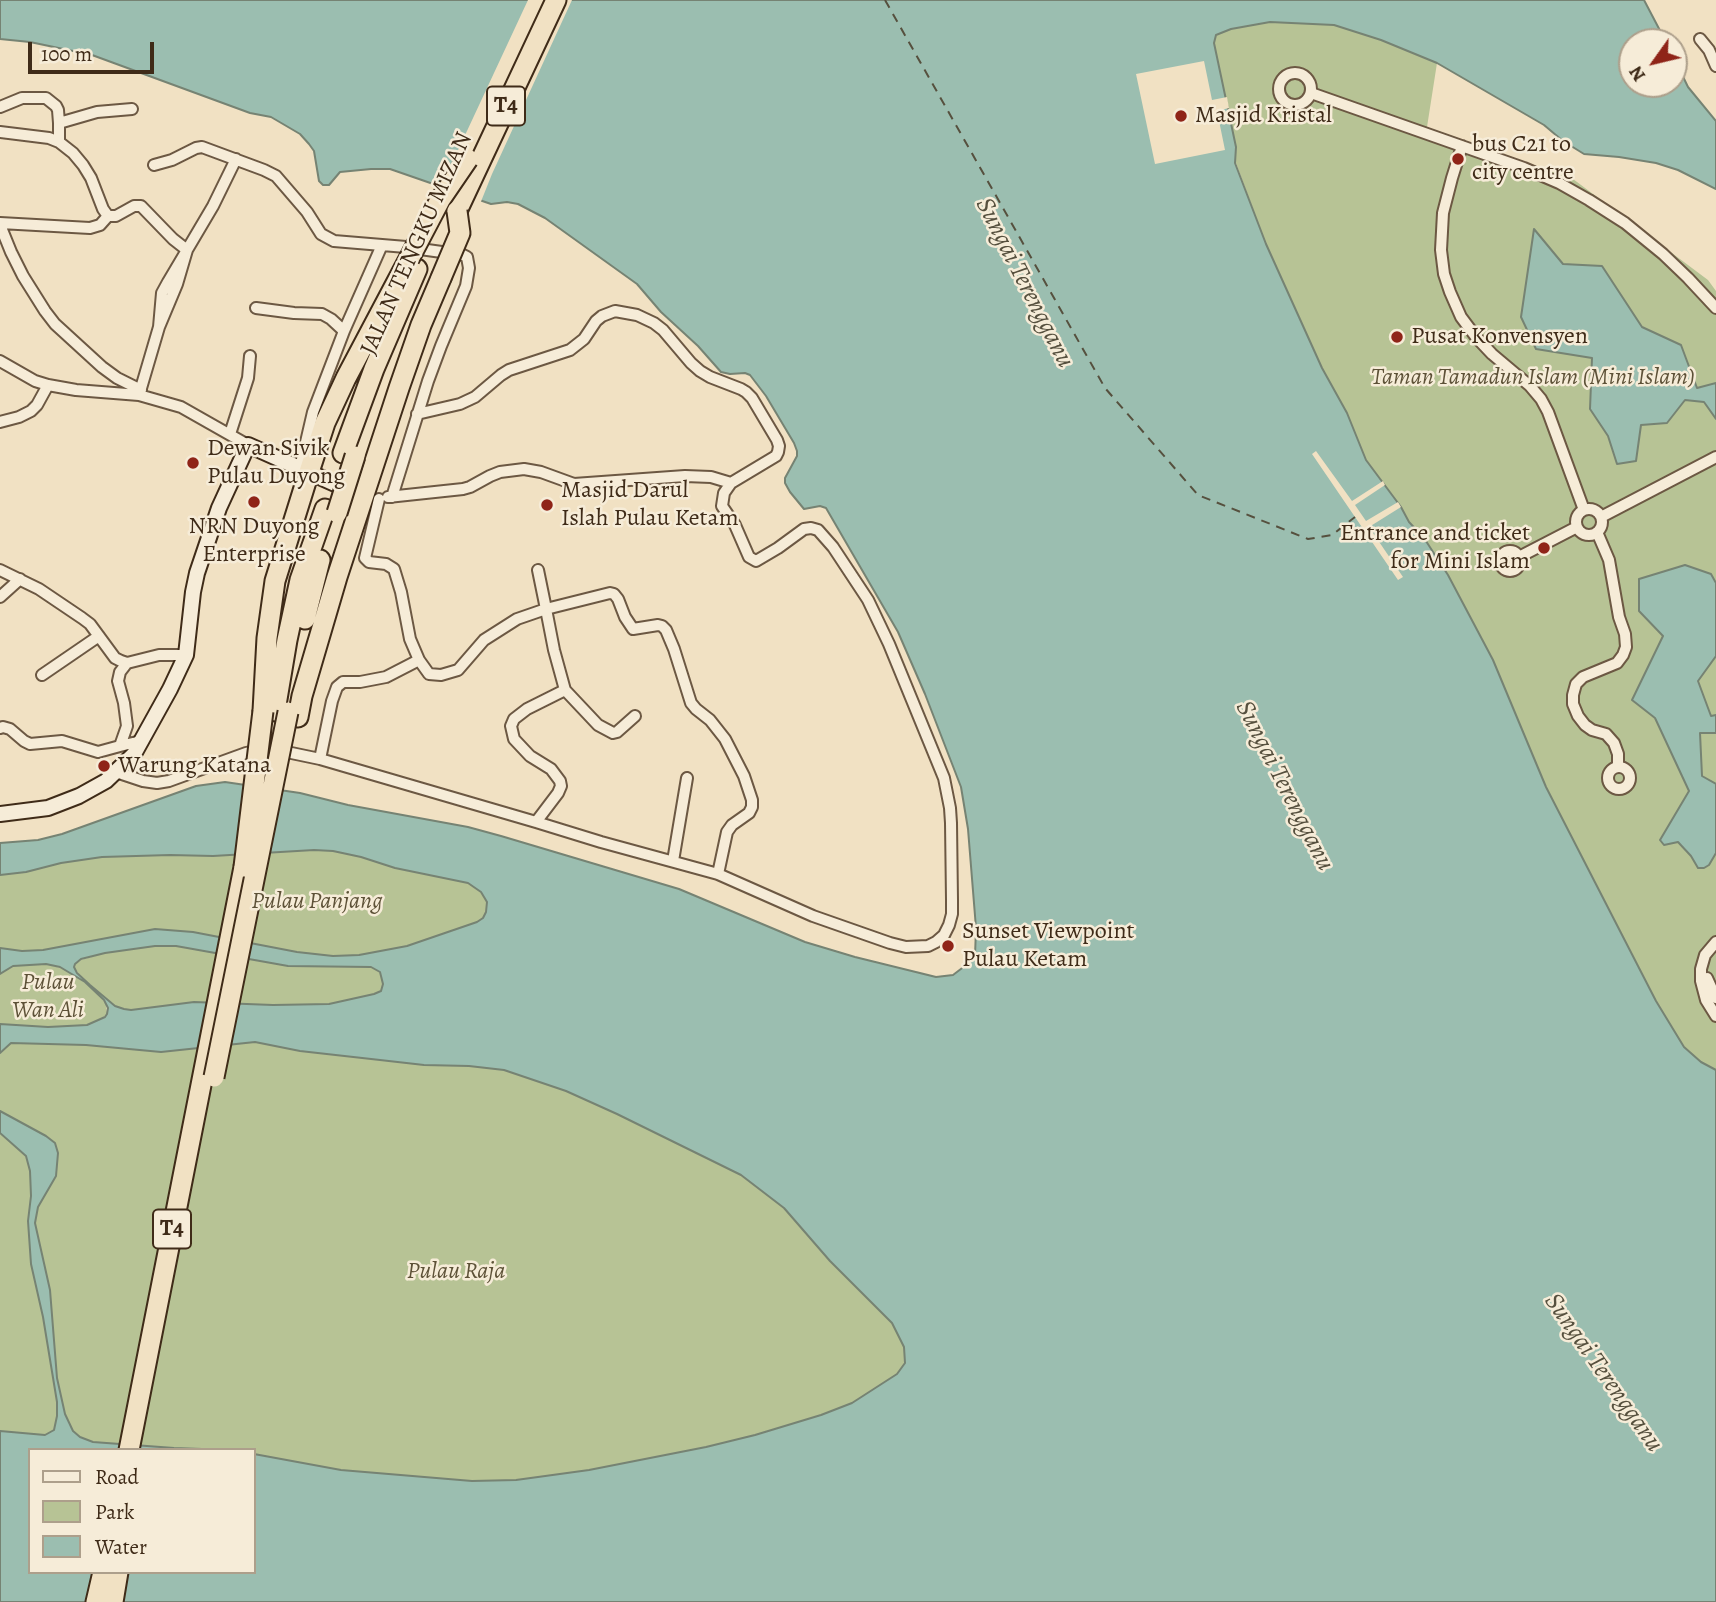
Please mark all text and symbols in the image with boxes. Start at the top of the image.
scale bar [32,28,158,72]
north arrow [1618,28,1688,98]
text: 100 m [41,40,92,68]
text: N [1623,61,1652,87]
road number: T4 [487,86,525,125]
place label: Masjid Kristal [1195,102,1332,130]
marker: Masjid Kristal [1173,108,1189,124]
street label: JALAN TENGKU MIZAN [355,128,479,360]
place label: bus C21 to city centre [1472,131,1574,187]
marker: bus C21 to city centre [1450,151,1466,167]
water label: Sungai Terengganu [968,193,1080,373]
place label: Pusat Konvensyen [1411,323,1588,351]
marker: Pusat Konvensyen [1389,329,1405,345]
park label: Taman Tamadun Islam (Mini Islam) [1371,364,1695,392]
place label: Dewan Sivik Pulau Duyong [207,435,345,491]
marker: Dewan Sivik Pulau Duyong [185,455,201,471]
place label: Masjid Darul Islah Pulau Ketam [561,477,739,533]
marker: NRN Duyong Enterprise [246,494,262,510]
marker: Masjid Darul Islah Pulau Ketam [539,497,555,513]
place label: NRN Duyong Enterprise [188,513,320,569]
place label: Entrance and ticket for Mini Islam [1340,520,1530,576]
marker: Entrance and ticket for Mini Islam [1536,540,1552,556]
water label: Sungai Terengganu [1228,696,1340,876]
place label: Warung Katana [118,752,271,780]
marker: Warung Katana [96,758,112,774]
park label: Pulau Panjang [251,888,383,916]
place label: Sunset Viewpoint Pulau Ketam [962,918,1135,974]
marker: Sunset Viewpoint Pulau Ketam [940,938,956,954]
park label: Pulau Wan Ali [12,969,84,1025]
road number: T4 [153,1210,191,1248]
park label: Pulau Raja [407,1258,505,1286]
water label: Sungai Terengganu [1537,1288,1669,1458]
legend [28,1448,256,1574]
text: Road [95,1463,139,1491]
text: Park [95,1498,134,1526]
text: Water [95,1533,147,1561]

